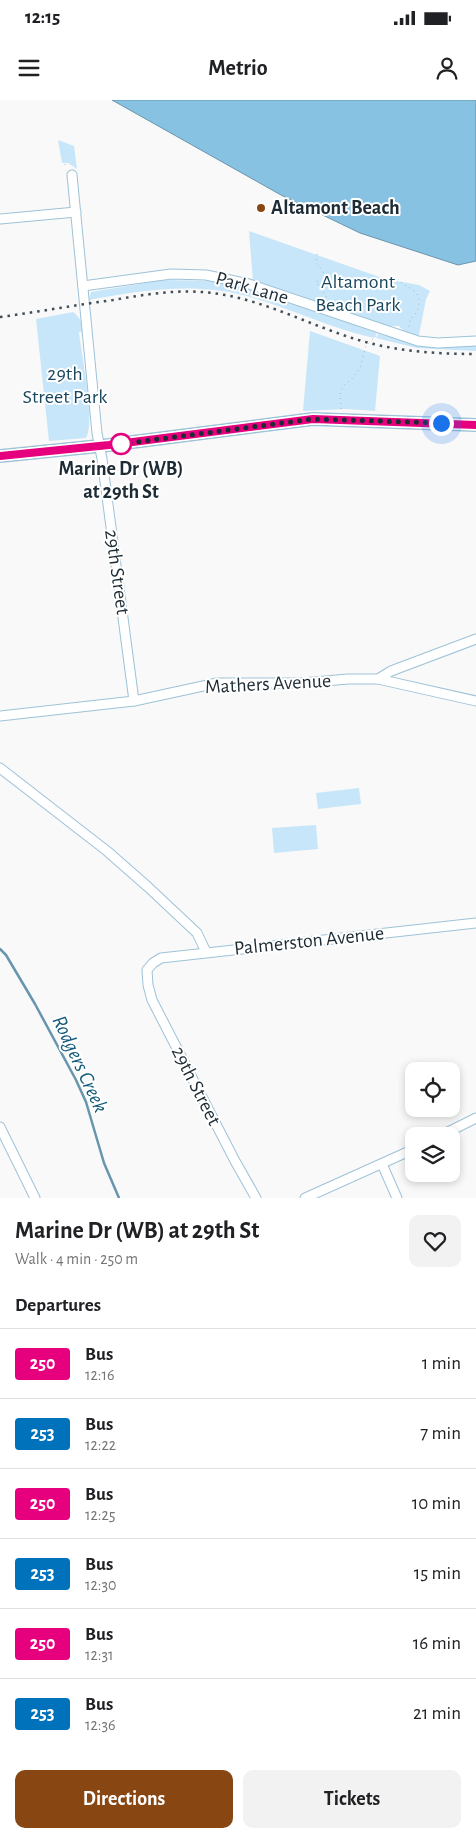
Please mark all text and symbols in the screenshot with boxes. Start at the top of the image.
text: 12:15 [25,8,60,27]
icon: menu [15,54,43,82]
icon: person [433,54,461,82]
text: Metrio [208,57,268,79]
place label: Altamont Beach [271,198,400,218]
marker: Altamont Beach [255,202,267,214]
street label: Park Lane [213,268,291,308]
park label: Altamont Beach Park [316,272,400,315]
park label: 29th Street Park [23,364,107,407]
your location [429,411,454,436]
marker: Marine Dr (WB) at 29th St [110,433,132,455]
place label: Marine Dr (WB) at 29th St [59,459,183,502]
street label: 29th Street [101,528,133,616]
street label: Mathers Avenue [204,671,332,697]
street label: Palmerston Avenue [233,923,385,959]
water label: Rodgers Creek [48,1012,112,1116]
street label: 29th Street [168,1043,225,1129]
map controls [405,1062,460,1182]
button: locate [405,1062,460,1117]
button: layers [405,1127,460,1182]
button: heart [409,1215,461,1267]
text: Marine Dr (WB) at 29th St [15,1219,259,1243]
text: Walk · 4 min · 250 m [15,1251,138,1267]
text: Departures [15,1296,101,1315]
text: Bus [85,1345,113,1364]
text: 1 min [422,1354,461,1373]
text: 250 [30,1355,55,1373]
text: 12:16 [85,1367,114,1383]
text: Bus [85,1415,113,1434]
text: 7 min [420,1424,461,1443]
text: 253 [30,1425,55,1443]
text: 12:22 [85,1437,116,1453]
text: Bus [85,1485,113,1504]
text: 10 min [412,1494,461,1513]
text: 250 [30,1495,55,1513]
text: 12:25 [85,1507,115,1523]
text: Bus [85,1555,113,1574]
text: 15 min [414,1564,461,1583]
text: 253 [30,1565,55,1583]
text: 12:30 [85,1577,117,1593]
text: Bus [85,1625,113,1644]
text: 16 min [413,1634,461,1653]
text: 250 [30,1635,55,1653]
text: 12:31 [85,1647,114,1663]
text: Bus [85,1695,113,1714]
text: 21 min [413,1704,461,1723]
text: 253 [30,1705,55,1723]
text: 12:36 [85,1717,116,1733]
button: Directions [15,1770,233,1828]
button: Tickets [243,1770,461,1828]

